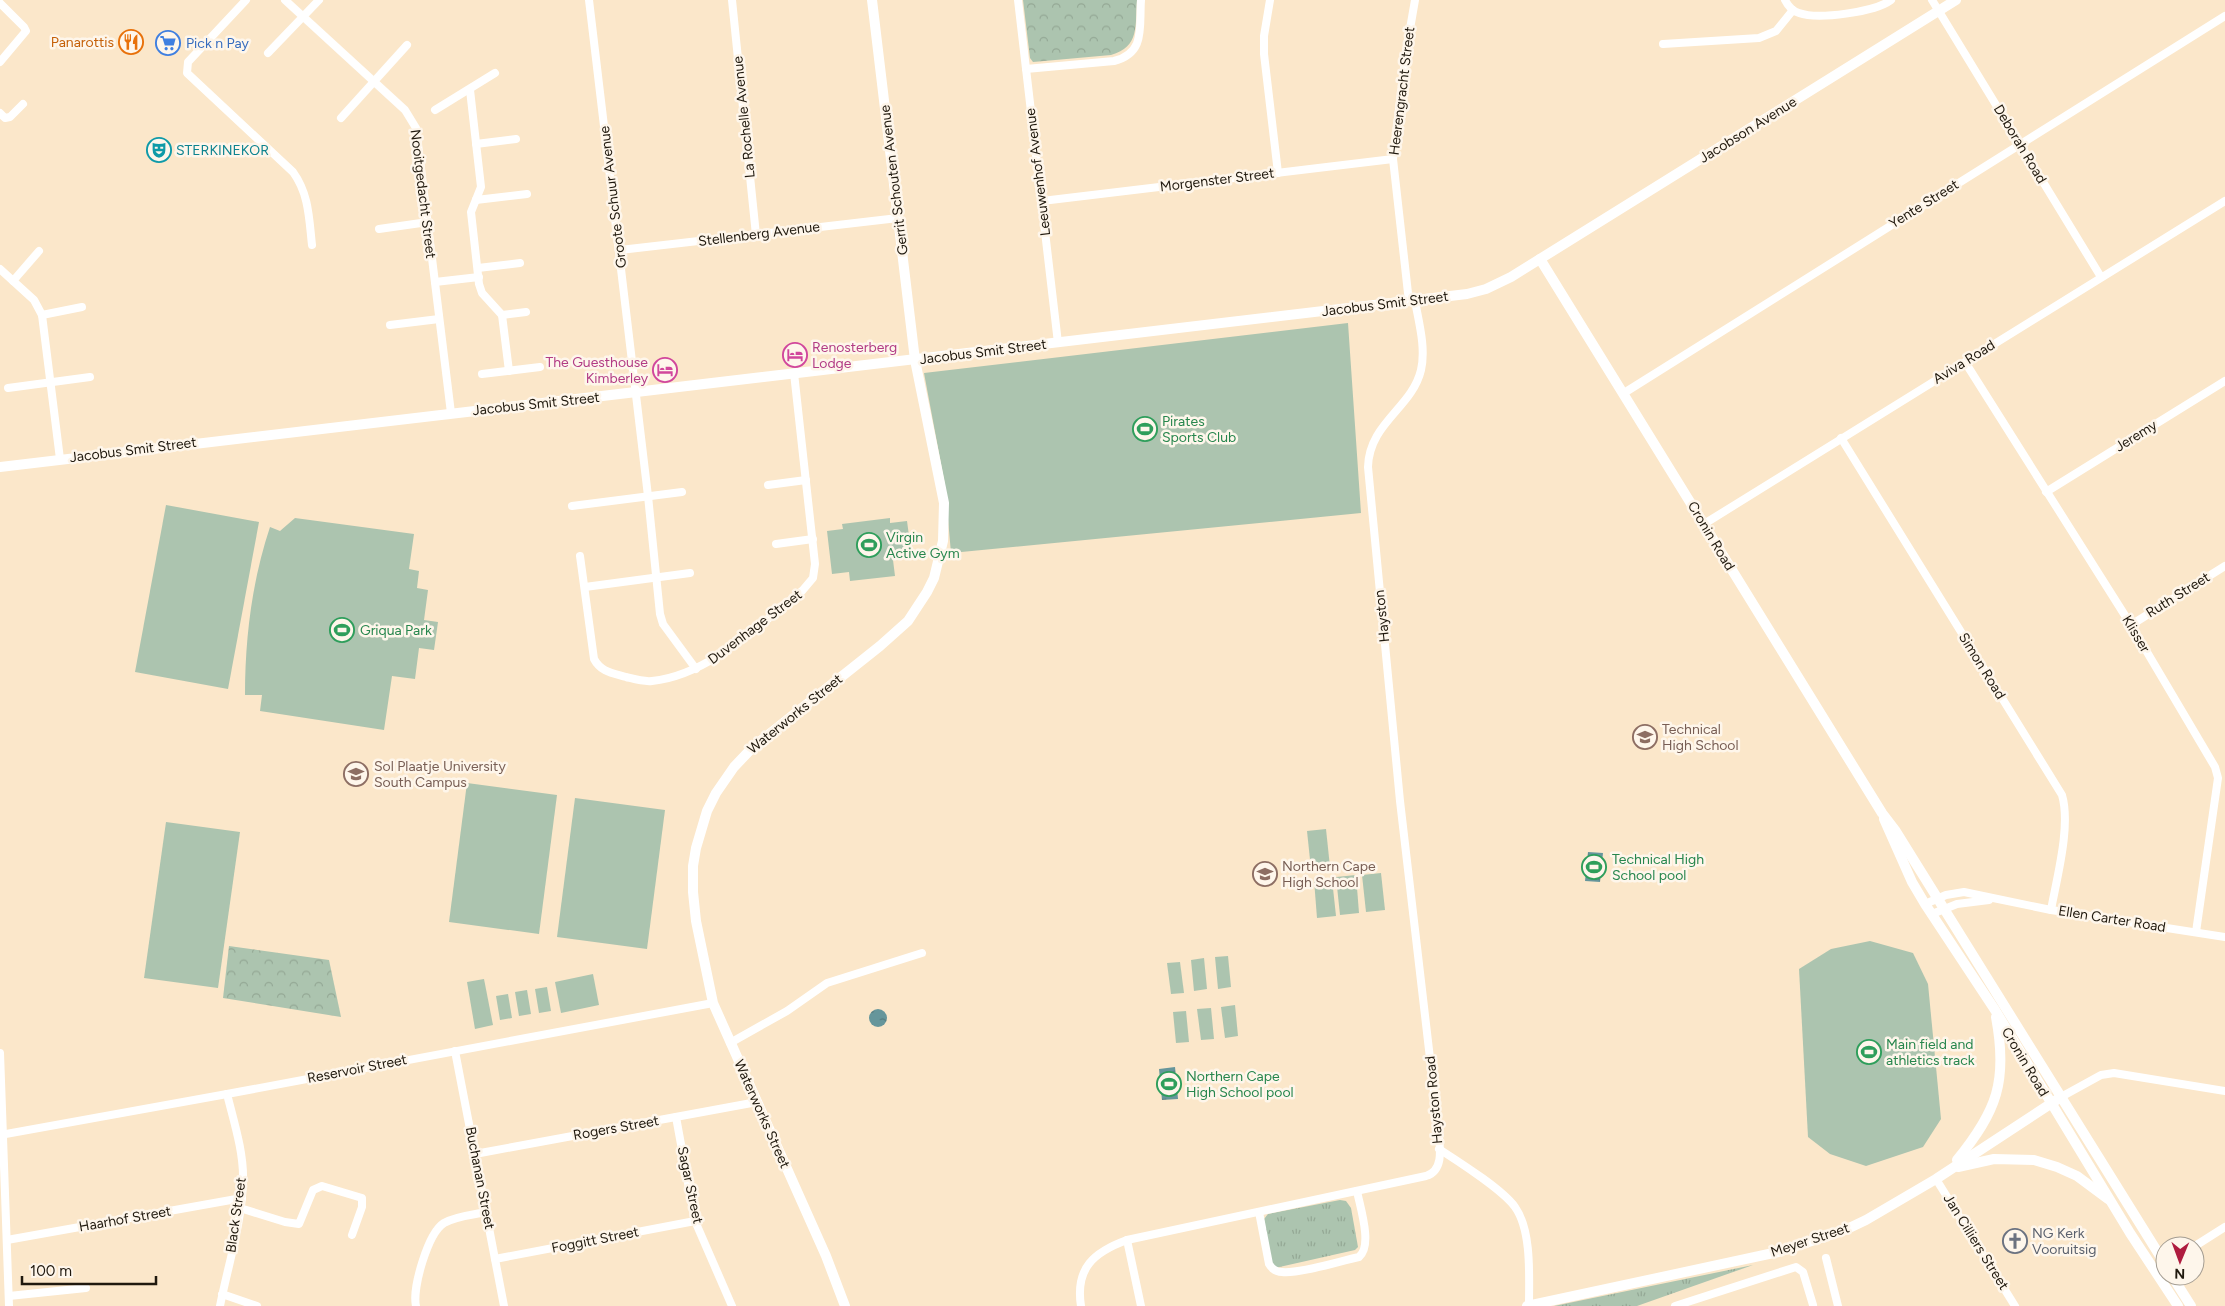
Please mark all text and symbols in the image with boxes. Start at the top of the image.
street label: Heerengracht Street [1386,26,1418,156]
restaurant icon: Panarottis [118,29,144,55]
supermarket icon: Pick n Pay [155,30,181,56]
place label: Panarottis [51,34,114,51]
place label: Pick n Pay [186,35,249,52]
street label: La Rochelle Avenue [729,55,759,179]
street label: Jacobson Avenue [1696,93,1800,167]
street label: Deborah Road [1990,101,2050,187]
street label: Gerrit Schouten Avenue [876,104,912,256]
street label: Leeuwenhof Avenue [1022,107,1054,237]
street label: Groote Schuur Avenue [596,125,630,269]
street label: Nooitgedacht Street [407,128,439,260]
theatre icon: STERKINEKOR [146,137,172,163]
place label: STERKINEKOR [176,142,269,159]
street label: Morgenster Street [1159,165,1275,195]
street label: Yente Street [1886,176,1962,232]
street label: Stellenberg Avenue [697,218,821,250]
street label: Jacobus Smit Street [1321,288,1449,320]
street label: Jacobus Smit Street [919,336,1047,368]
street label: Aviva Road [1930,336,1998,388]
place label: Renosterberg Lodge [812,339,897,372]
hotel icon: Renosterberg Lodge [782,342,808,368]
place label: The Guesthouse Kimberley [546,354,649,387]
hotel icon: The Guesthouse Kimberley [652,357,678,383]
street label: Jacobus Smit Street [472,389,600,419]
place label: Pirates Sports Club [1162,413,1236,446]
sports icon: Pirates Sports Club [1132,416,1158,442]
street label: Jeremy [2112,416,2161,456]
street label: Jacobus Smit Street [69,434,197,466]
street label: Cronin Road [1684,498,1738,574]
place label: Virgin Active Gym [886,529,960,562]
sports icon: Virgin Active Gym [856,532,882,558]
street label: Ruth Street [2143,569,2213,621]
street label: Duvenhage Street [705,586,805,668]
street label: Hayston [1371,589,1393,643]
street label: Klisser [2118,612,2154,656]
sports icon: Griqua Park [329,617,355,643]
place label: Griqua Park [360,622,432,639]
street label: Simon Road [1955,630,2009,702]
street label: Waterworks Street [744,670,846,758]
place label: Technical High School [1662,721,1739,754]
school or university icon: Technical High School [1632,724,1658,750]
place label: Sol Plaatje University South Campus [374,758,506,791]
school or university icon: Sol Plaatje University South Campus [343,761,369,787]
place label: Technical High School pool [1612,851,1704,884]
sports icon: Technical High School pool [1581,854,1607,880]
place label: Northern Cape High School [1282,858,1376,891]
school or university icon: Northern Cape High School [1252,861,1278,887]
street label: Ellen Carter Road [2057,902,2167,936]
street label: Cronin Road [1998,1024,2052,1100]
place label: Main field and athletics track [1886,1036,1975,1069]
sports icon: Main field and athletics track [1856,1039,1882,1065]
street label: Reservoir Street [306,1051,408,1087]
street label: Hayston Road [1422,1055,1446,1145]
street label: Waterworks Street [730,1057,794,1171]
place label: Northern Cape High School pool [1186,1068,1294,1101]
sports icon: Northern Cape High School pool [1156,1071,1182,1097]
street label: Rogers Street [572,1112,660,1144]
street label: Buchanan Street [462,1125,498,1231]
street label: Sagar Street [674,1145,706,1225]
street label: Black Street [222,1176,250,1254]
street label: Jan Cilliers Street [1940,1191,2012,1293]
street label: Haarhof Street [78,1203,172,1235]
street label: Meyer Street [1769,1219,1851,1261]
street label: Foggitt Street [550,1223,640,1257]
place label: NG Kerk Vooruitsig [2032,1225,2096,1258]
church icon: NG Kerk Vooruitsig [2002,1228,2028,1254]
north arrow [2155,1236,2205,1286]
scale bar [22,1254,156,1286]
text: 100 m [30,1262,72,1280]
text: N [2174,1265,2185,1282]

